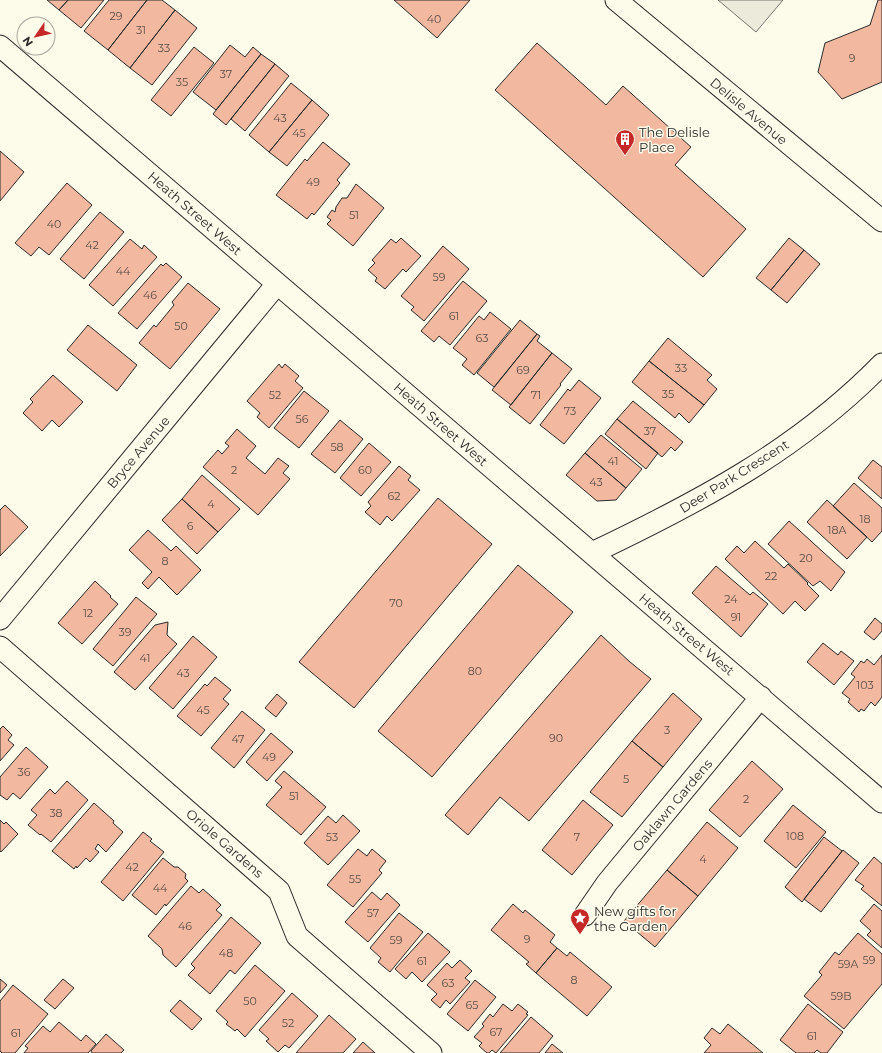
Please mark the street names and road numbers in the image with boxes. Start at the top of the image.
street label: Delisle Avenue [707,74,791,148]
street label: Heath Street West [145,168,245,258]
street label: Heath Street West [391,379,491,469]
street label: Bryce Avenue [103,413,173,491]
street label: Deer Park Crescent [676,436,792,516]
street label: Heath Street West [636,590,738,678]
street label: Oaklawn Gardens [629,756,715,854]
street label: Oriole Gardens [183,805,267,881]

